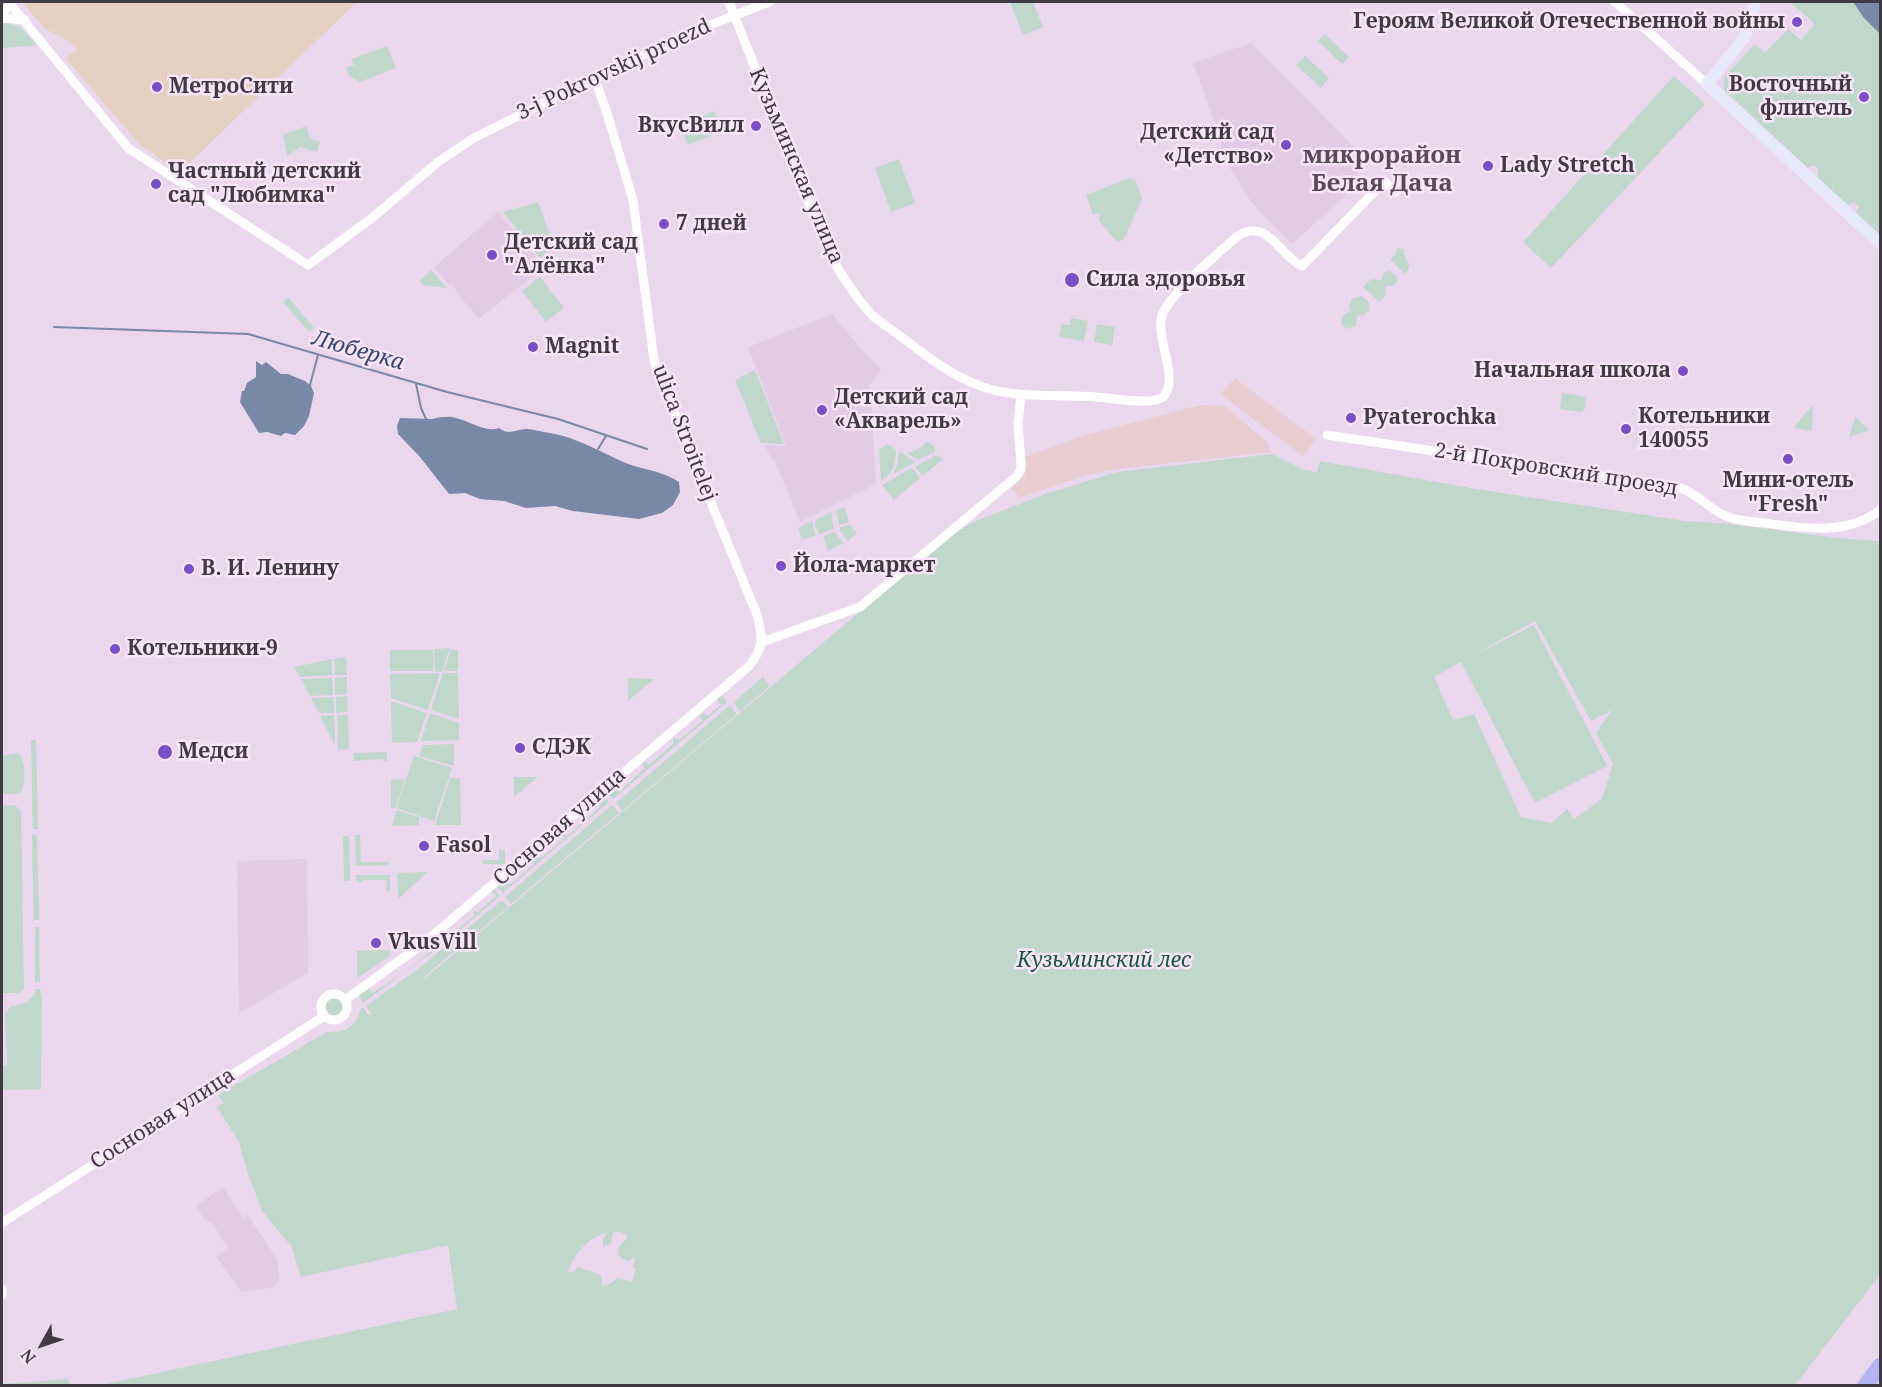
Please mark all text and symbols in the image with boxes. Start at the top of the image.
place label: Героям Великой Отечественной войны [1353,9,1785,35]
street label: 3-j Pokrovskij proezd [513,14,715,126]
marker: Героям Великой Отечественной войны [1790,15,1804,29]
street label: Кузьминская улица [743,64,849,268]
place label: Восточный флигель [1729,72,1852,122]
place label: МетроСити [169,74,293,100]
marker: МетроСити [150,80,164,94]
marker: Восточный флигель [1857,90,1871,104]
place label: ВкусВилл [638,113,744,139]
marker: ВкусВилл [749,119,763,133]
place label: Детский сад «Детство» [1140,120,1274,170]
marker: Детский сад «Детство» [1279,138,1293,152]
district label: микрорайон Белая Дача [1303,142,1461,198]
place label: Lady Stretch [1500,153,1635,179]
place label: Частный детский сад "Любимка" [168,159,361,209]
marker: Lady Stretch [1481,159,1495,173]
marker: Частный детский сад "Любимка" [149,177,163,191]
place label: 7 дней [676,211,747,237]
marker: 7 дней [657,217,671,231]
place label: Детский сад "Алёнка" [504,230,638,280]
marker: Детский сад "Алёнка" [485,248,499,262]
place label: Сила здоровья [1086,267,1245,293]
marker: Сила здоровья [1063,271,1081,289]
water label: Люберка [309,325,407,377]
place label: Magnit [545,334,619,360]
marker: Magnit [526,340,540,354]
place label: Начальная школа [1474,358,1671,384]
street label: ulica Stroitelej [646,361,722,505]
marker: Начальная школа [1676,364,1690,378]
place label: Детский сад «Акварель» [834,385,968,435]
marker: Детский сад «Акварель» [815,403,829,417]
place label: Котельники 140055 [1638,404,1770,454]
place label: Pyaterochka [1363,405,1497,431]
marker: Pyaterochka [1344,411,1358,425]
marker: Котельники 140055 [1619,422,1633,436]
street label: 2-й Покровский проезд [1432,438,1680,502]
marker: Мини-отель "Fresh" [1781,452,1795,466]
place label: Мини-отель "Fresh" [1723,468,1853,518]
place label: Йола-маркет [793,553,936,579]
place label: В. И. Ленину [201,556,339,582]
marker: Йола-маркет [774,559,788,573]
marker: В. И. Ленину [182,562,196,576]
place label: Котельники-9 [127,636,278,662]
marker: Котельники-9 [108,642,122,656]
place label: СДЭК [532,735,591,761]
place label: Медси [178,739,249,765]
marker: СДЭК [513,741,527,755]
marker: Медси [156,743,174,761]
street label: Сосновая улица [489,763,631,891]
place label: Fasol [436,833,491,859]
marker: Fasol [417,839,431,853]
place label: VkusVill [388,930,477,956]
marker: VkusVill [369,936,383,950]
park label: Кузьминский лес [1017,948,1191,974]
street label: Сосновая улица [86,1063,240,1175]
north arrow [12,1315,72,1375]
text: N [16,1345,41,1368]

